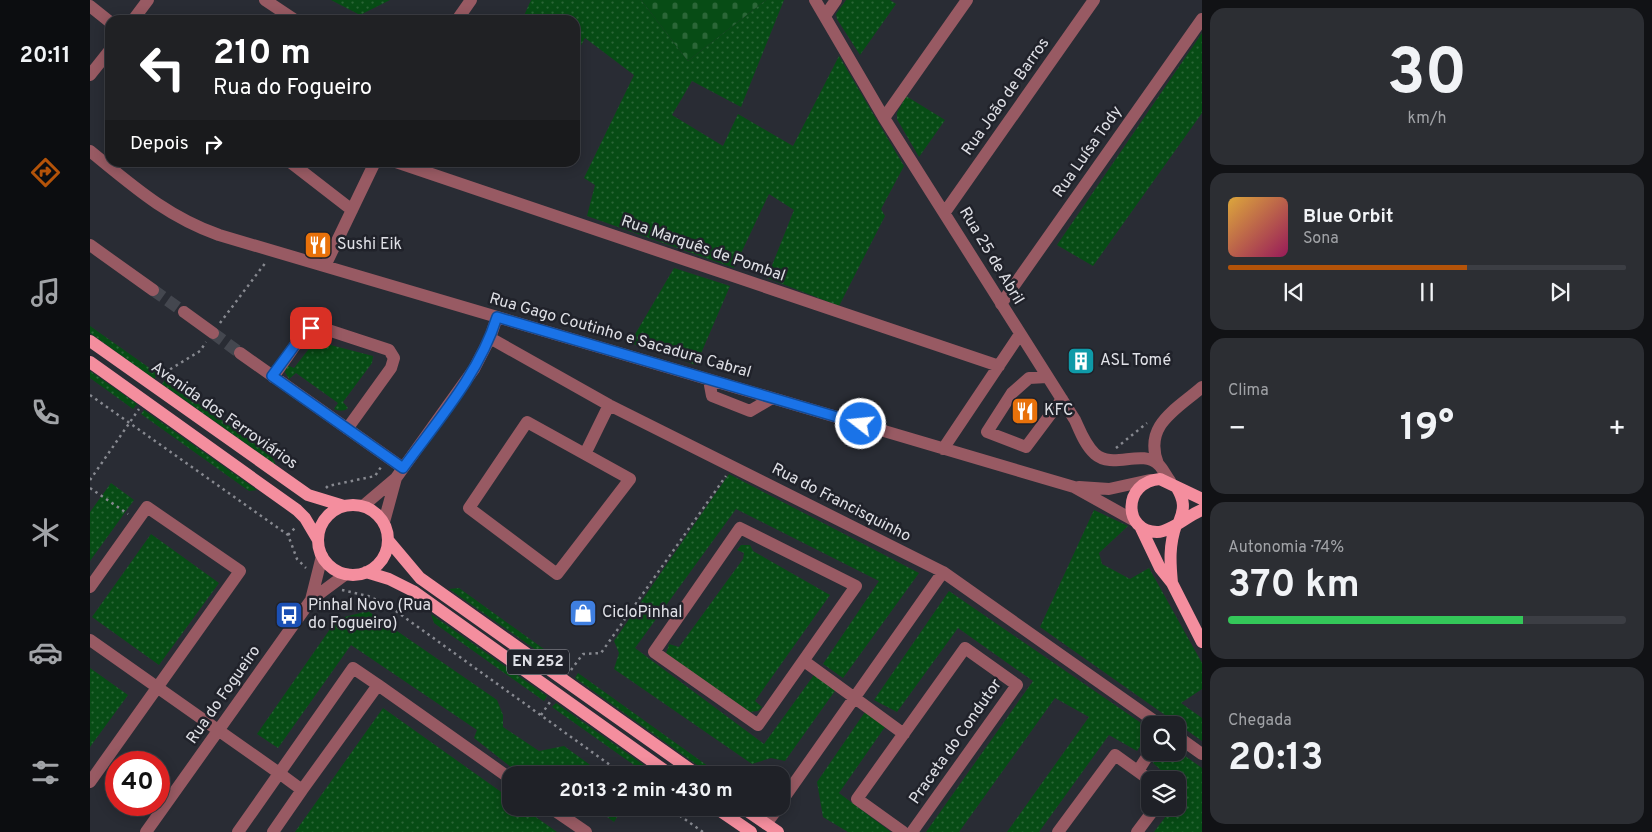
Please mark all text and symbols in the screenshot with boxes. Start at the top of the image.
text: 210 m [213,32,311,76]
street label: Rua João de Barros [958,34,1054,160]
icon: left [130,35,195,100]
text: 30 [1387,35,1467,117]
text: 20:11 [20,43,70,70]
text: Rua do Fogueiro [213,75,372,102]
street label: Rua Luísa Tody [1049,102,1127,202]
text: km/h [1408,109,1446,129]
icon: right [199,130,227,158]
text: Depois [130,132,189,156]
icon: directions [28,155,63,190]
street label: Rua 25 de Abril [954,204,1028,308]
text: Blue Orbit [1303,205,1393,229]
street label: Rua Marquês de Pombal [618,212,788,286]
text: Sona [1303,229,1339,249]
restaurant icon: Sushi Eik [303,230,333,260]
place label: Sushi Eik [337,235,402,255]
icon: music [28,275,63,310]
icon: previous [1280,278,1308,306]
icon: pause [1413,278,1441,306]
icon: next [1546,278,1574,306]
street label: Rua Gago Coutinho e Sacadura Cabral [487,289,753,383]
pin [290,307,332,349]
icon: arrive [297,314,325,342]
building icon: ASL Tomé [1066,346,1096,376]
place label: ASL Tomé [1100,351,1171,371]
street label: Avenida dos Ferroviários [147,358,301,474]
text: Clima [1228,381,1269,401]
icon: phone [28,395,63,430]
restaurant icon: KFC [1010,396,1040,426]
position arrow [834,397,886,449]
place label: KFC [1044,401,1073,421]
text: 19° [1400,405,1454,454]
text: − [1228,412,1246,448]
text: + [1608,412,1626,448]
street label: Rua do Francisquinho [768,459,914,547]
icon: climate [28,515,63,550]
text: Autonomia · 74% [1228,538,1344,558]
text: 370 km [1228,562,1360,611]
place label: Pinhal Novo (Rua do Fogueiro) [308,596,431,634]
shop icon: CicloPinhal [568,598,598,628]
bus stop icon: Pinhal Novo (Rua do Fogueiro) [274,600,304,630]
place label: CicloPinhal [602,603,682,623]
icon: car [28,635,63,670]
street label: Rua do Fogueiro [183,642,265,748]
road number: EN 252 [507,650,569,674]
street label: Praceta do Condutor [905,675,1007,809]
text: Chegada [1228,711,1292,731]
map controls [1141,716,1186,816]
button: search [1141,716,1186,761]
text: 20:13 [1228,735,1323,784]
speed limit sign: 40 [105,751,170,816]
icon: filters [28,755,63,790]
button: layers [1141,771,1186,816]
text: 20:13 · 2 min · 430 m [559,779,733,803]

